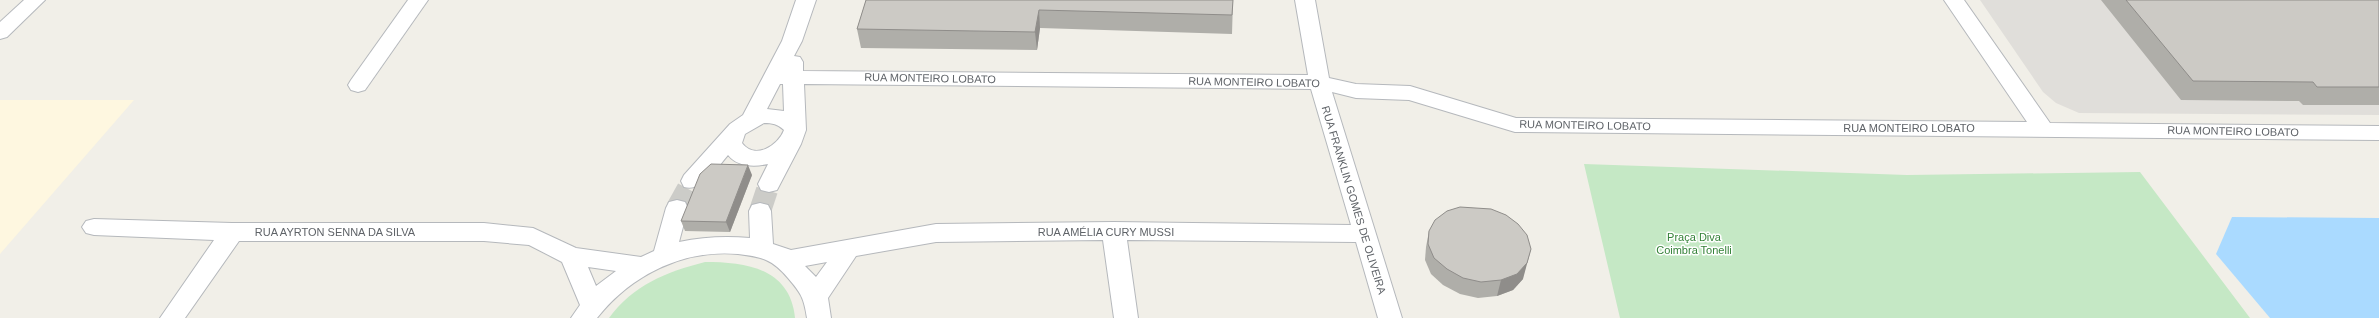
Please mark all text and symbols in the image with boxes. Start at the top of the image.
street label: RUA MONTEIRO LOBATO [864,71,996,85]
street label: RUA MONTEIRO LOBATO [1188,75,1320,89]
street label: RUA FRANKLIN GOMES DE OLIVEIRA [1320,104,1389,296]
street label: RUA MONTEIRO LOBATO [1519,118,1651,132]
street label: RUA MONTEIRO LOBATO [1843,122,1975,134]
street label: RUA MONTEIRO LOBATO [2167,124,2299,138]
street label: RUA AYRTON SENNA DA SILVA [255,226,416,238]
street label: RUA AMÉLIA CURY MUSSI [1038,226,1174,238]
park label: Praça Diva Coimbra Tonelli [1656,231,1732,256]

